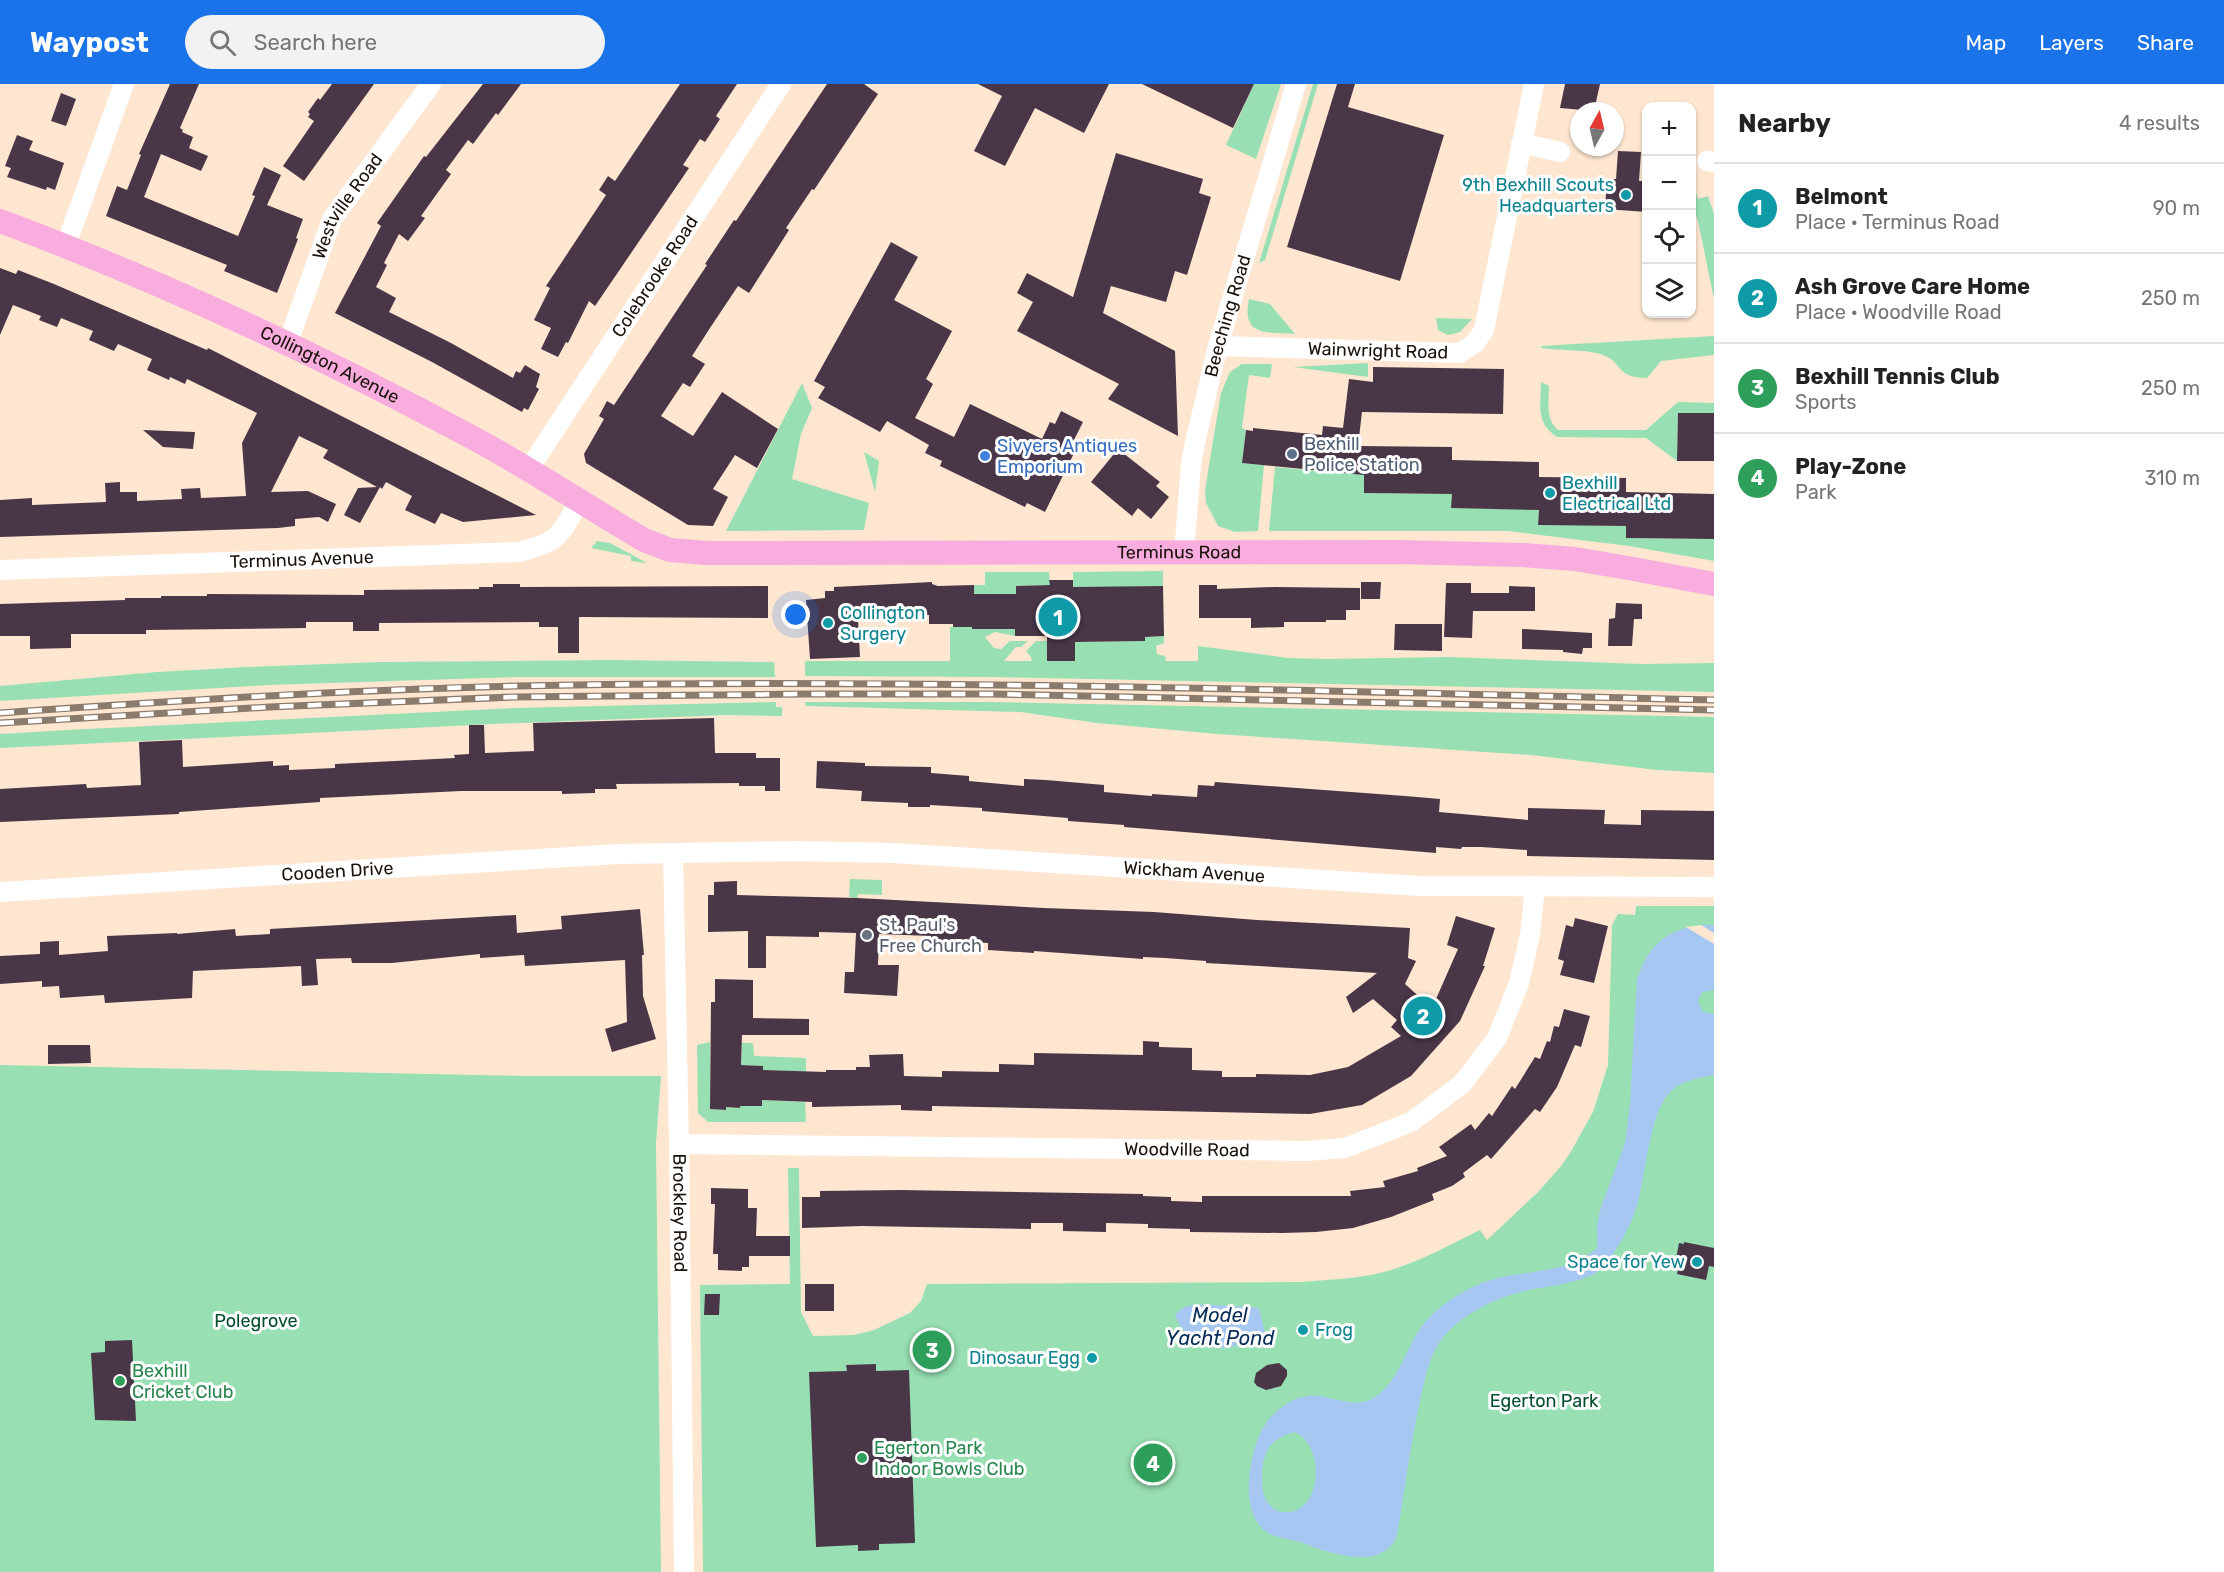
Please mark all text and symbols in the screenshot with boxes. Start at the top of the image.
search box [185,15,605,69]
text: Waypost [30,26,149,59]
icon: search [206,26,239,59]
text: Search here [254,29,377,56]
text: Map [1965,30,2006,55]
text: Layers [2039,30,2104,55]
text: Share [2137,30,2194,55]
north arrow [1570,102,1624,156]
map controls [1642,102,1696,318]
button: + [1642,102,1696,156]
text: Nearby [1738,108,1831,139]
text: 4 results [2119,111,2200,135]
street label: Westville Road [308,149,387,262]
button: − [1642,156,1696,210]
place label: 9th Bexhill Scouts Headquarters [1462,174,1614,217]
text: Belmont [1795,183,1888,210]
marker: 9th Bexhill Scouts Headquarters [1619,188,1633,202]
text: 1 [1753,196,1762,220]
text: 90 m [2153,196,2200,220]
button: locate [1642,210,1696,264]
text: Place · Terminus Road [1795,210,2000,234]
street label: Colebrooke Road [607,212,703,342]
street label: Beeching Road [1200,252,1256,379]
button: layers [1642,264,1696,318]
text: Ash Grove Care Home [1795,273,2030,300]
text: 2 [1751,286,1764,310]
text: 250 m [2141,286,2200,310]
text: Place · Woodville Road [1795,300,2002,324]
street label: Collington Avenue [257,321,403,408]
street label: Wainwright Road [1307,338,1448,364]
text: Bexhill Tennis Club [1795,363,2000,390]
text: 3 [1751,376,1764,400]
text: 250 m [2141,376,2200,400]
text: Sports [1795,390,1856,414]
place label: Bexhill Police Station [1304,433,1420,476]
place label: Sivyers Antiques Emporium [997,435,1137,478]
marker: Bexhill Police Station [1285,447,1299,461]
marker: Sivyers Antiques Emporium [978,449,992,463]
text: Play-Zone [1795,453,1906,480]
text: 4 [1751,466,1764,490]
text: 310 m [2144,466,2200,490]
place label: Bexhill Electrical Ltd [1562,472,1671,515]
text: Park [1795,480,1837,504]
marker: Bexhill Electrical Ltd [1543,486,1557,500]
street label: Terminus Road [1117,541,1241,563]
street label: Terminus Avenue [229,546,374,573]
pin: 1 [1038,594,1078,640]
your location [781,600,810,629]
place label: Collington Surgery [840,602,925,645]
marker: Collington Surgery [821,616,835,630]
street label: Wickham Avenue [1123,856,1266,887]
street label: Cooden Drive [281,857,394,886]
place label: St. Paul's Free Church [879,914,982,957]
marker: St. Paul's Free Church [860,928,874,942]
pin: 2 [1404,994,1442,1038]
street label: Woodville Road [1124,1138,1250,1161]
street label: Brockley Road [668,1153,691,1273]
place label: Space for Yew [1567,1251,1685,1273]
marker: Space for Yew [1690,1255,1704,1269]
water label: Model Yacht Pond [1166,1303,1275,1350]
park label: Polegrove [214,1310,298,1332]
place label: Frog [1315,1319,1353,1341]
marker: Frog [1296,1323,1310,1337]
pin: 3 [912,1328,952,1372]
place label: Dinosaur Egg [969,1347,1080,1369]
marker: Dinosaur Egg [1085,1351,1099,1365]
place label: Bexhill Cricket Club [132,1360,233,1403]
marker: Bexhill Cricket Club [113,1374,127,1388]
park label: Egerton Park [1490,1390,1599,1412]
place label: Egerton Park Indoor Bowls Club [874,1437,1024,1480]
pin: 4 [1134,1440,1172,1486]
marker: Egerton Park Indoor Bowls Club [855,1451,869,1465]

